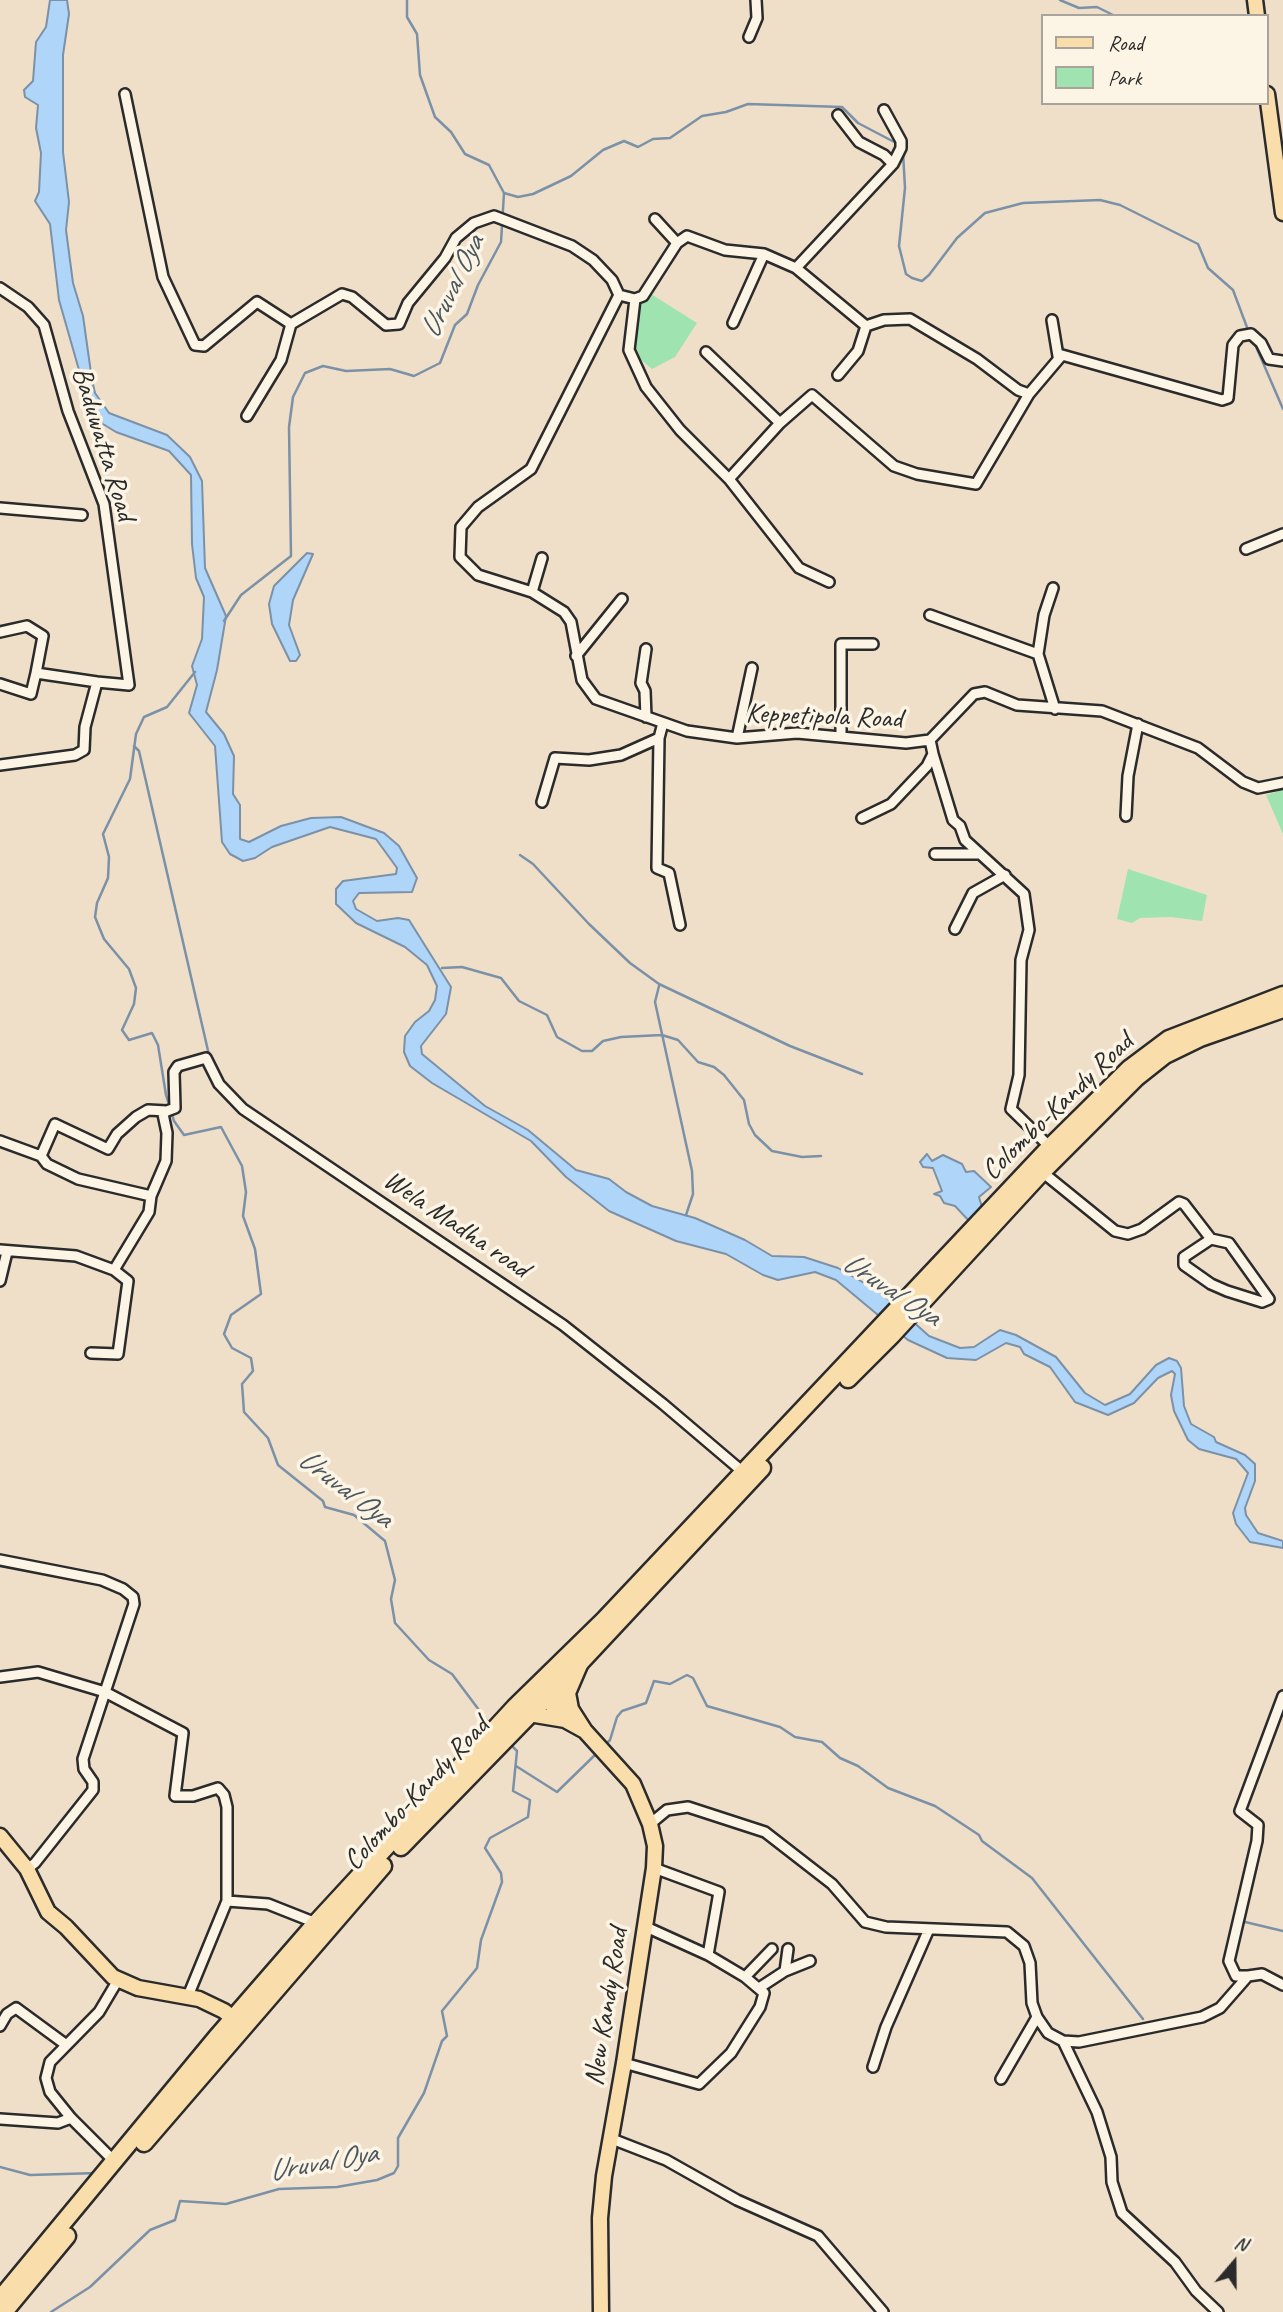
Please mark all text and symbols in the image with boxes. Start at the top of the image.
legend [1042,14,1269,105]
text: Road [1108,30,1143,56]
text: Park [1108,65,1141,91]
water label: Uruval Oya [413,230,493,344]
street label: Baduwatta Road [64,363,142,525]
street label: Keppetipola Road [745,697,903,737]
street label: Colombo-Kandy Road [975,1026,1141,1188]
street label: Wela Madha road [377,1164,535,1286]
water label: Uruval Oya [835,1245,947,1335]
water label: Uruval Oya [290,1442,400,1536]
street label: Colombo-Kandy Road [337,1710,497,1878]
street label: New Kandy Road [578,1926,636,2088]
water label: Uruval Oya [266,2136,380,2190]
north arrow [1199,2228,1269,2298]
text: N [1232,2230,1251,2257]

